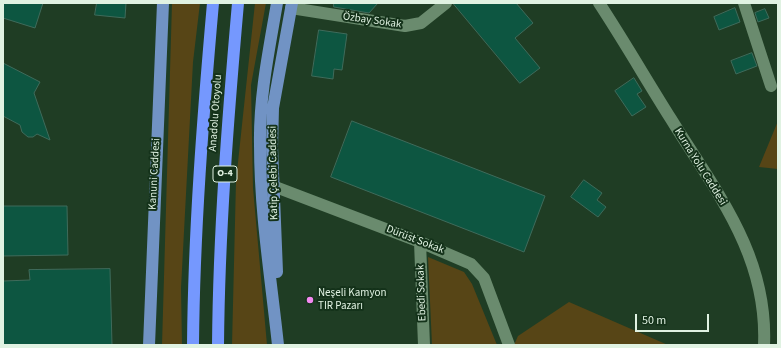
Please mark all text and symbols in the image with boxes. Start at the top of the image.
street label: Özbay Sokak [342,10,402,32]
street label: Anadolu Otoyolu [207,74,225,152]
street label: Katip Çelebi Caddesi [267,126,281,220]
street label: Kurna Yolu Caddesi [671,126,729,208]
street label: Kanuni Caddesi [147,138,163,210]
road number: O-4 [213,166,237,182]
street label: Dürüst Sokak [384,223,446,257]
street label: Ebedi Sokak [414,265,430,321]
place label: Neşeli Kamyon TIR Pazarı [318,287,386,313]
marker: Neşeli Kamyon TIR Pazarı [305,295,315,305]
scale bar [637,306,711,332]
text: 50 m [642,312,666,329]

